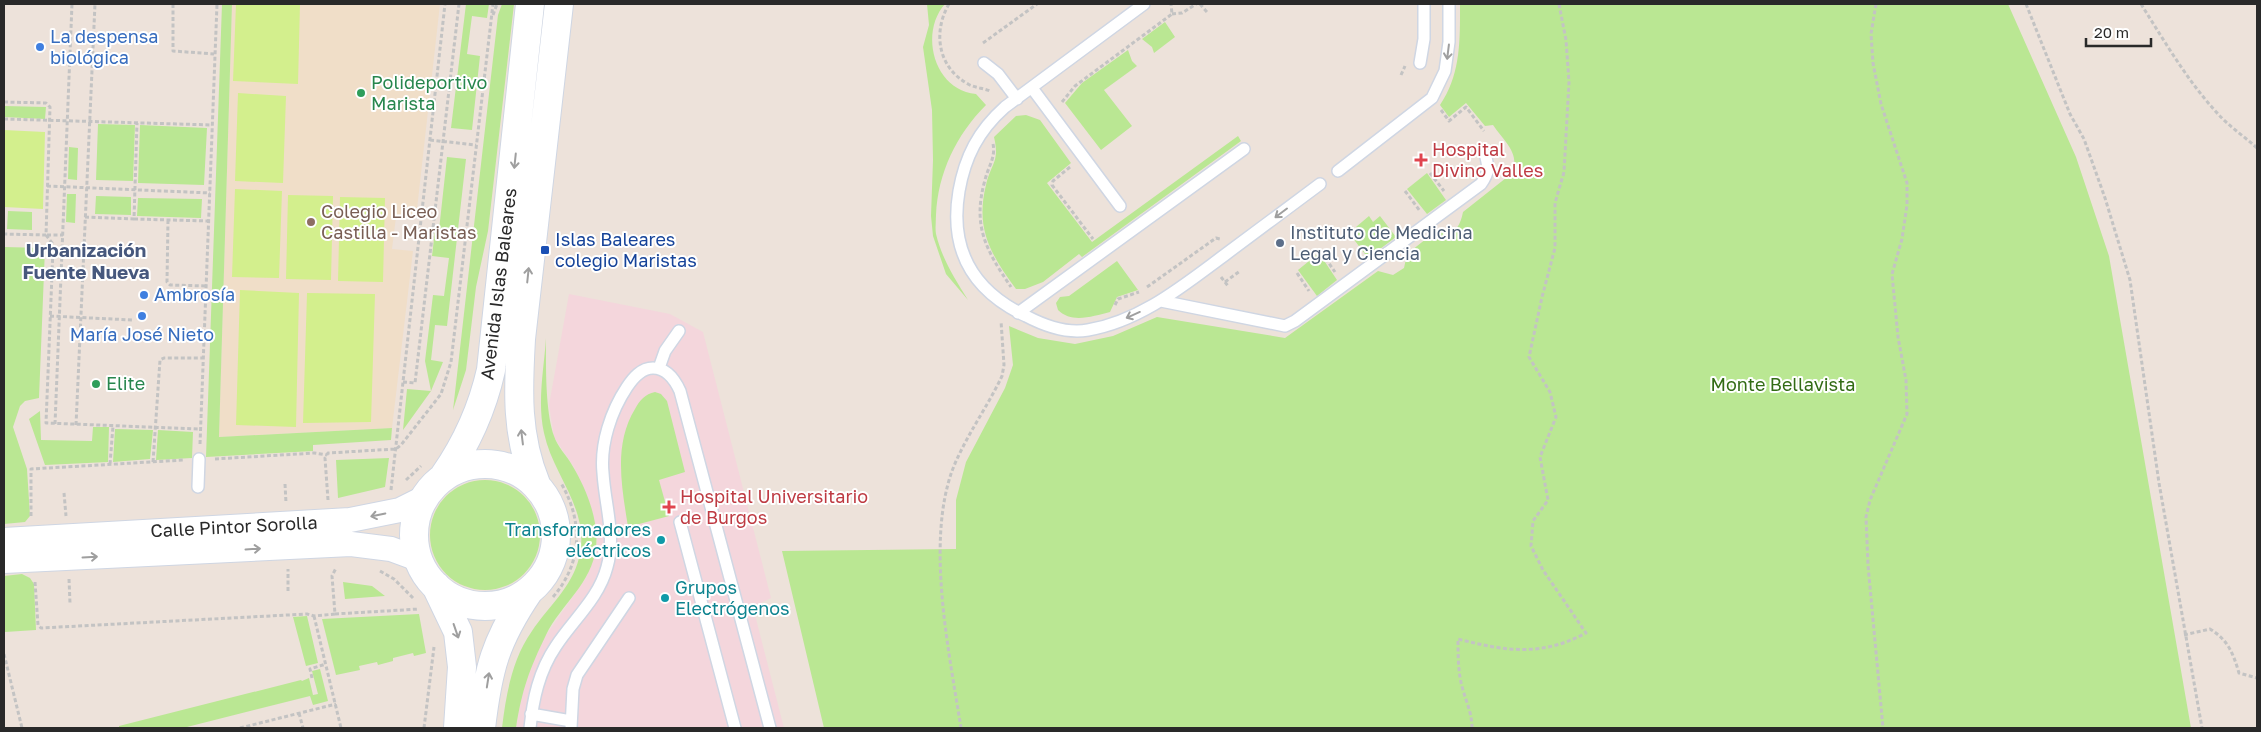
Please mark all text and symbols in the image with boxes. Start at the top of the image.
scale bar [2086,15,2151,47]
text: 20 m [2094,23,2129,41]
place label: La despensa biológica [50,25,158,68]
marker: La despensa biológica [34,41,46,53]
one-way arrow [1443,44,1453,60]
place label: Polideportivo Marista [371,71,487,114]
marker: Polideportivo Marista [355,87,367,99]
place label: Hospital Divino Valles [1432,138,1543,181]
one-way arrow [510,153,520,169]
marker: Hospital Divino Valles [1414,153,1428,167]
street label: Avenida Islas Baleares [475,187,521,381]
place label: Colegio Liceo Castilla - Maristas [321,200,476,243]
one-way arrow [1274,208,1288,218]
marker: Colegio Liceo Castilla - Maristas [305,216,317,228]
place label: Instituto de Medicina Legal y Ciencia [1290,221,1473,264]
place label: Islas Baleares colegio Maristas [555,228,697,271]
marker: Instituto de Medicina Legal y Ciencia [1274,237,1286,249]
district label: Urbanización Fuente Nueva [22,238,150,283]
marker: Islas Baleares colegio Maristas [539,244,551,256]
one-way arrow [523,268,533,284]
place label: Ambrosía [154,283,235,305]
marker: Ambrosía [138,289,150,301]
marker: María José Nieto [136,310,148,322]
one-way arrow [1126,310,1141,320]
place label: María José Nieto [70,323,214,345]
place label: Elite [106,372,145,394]
park label: Monte Bellavista [1711,373,1855,395]
marker: Elite [90,378,102,390]
one-way arrow [516,430,526,446]
place label: Hospital Universitario de Burgos [680,485,868,528]
marker: Hospital Universitario de Burgos [662,500,676,514]
street label: Calle Pintor Sorolla [150,511,318,541]
one-way arrow [371,511,387,520]
place label: Transformadores eléctricos [505,518,651,561]
marker: Transformadores eléctricos [655,534,667,546]
one-way arrow [244,545,260,554]
one-way arrow [82,552,98,561]
place label: Grupos Electrógenos [675,576,790,619]
marker: Grupos Electrógenos [659,592,671,604]
one-way arrow [451,623,461,639]
one-way arrow [483,672,493,688]

